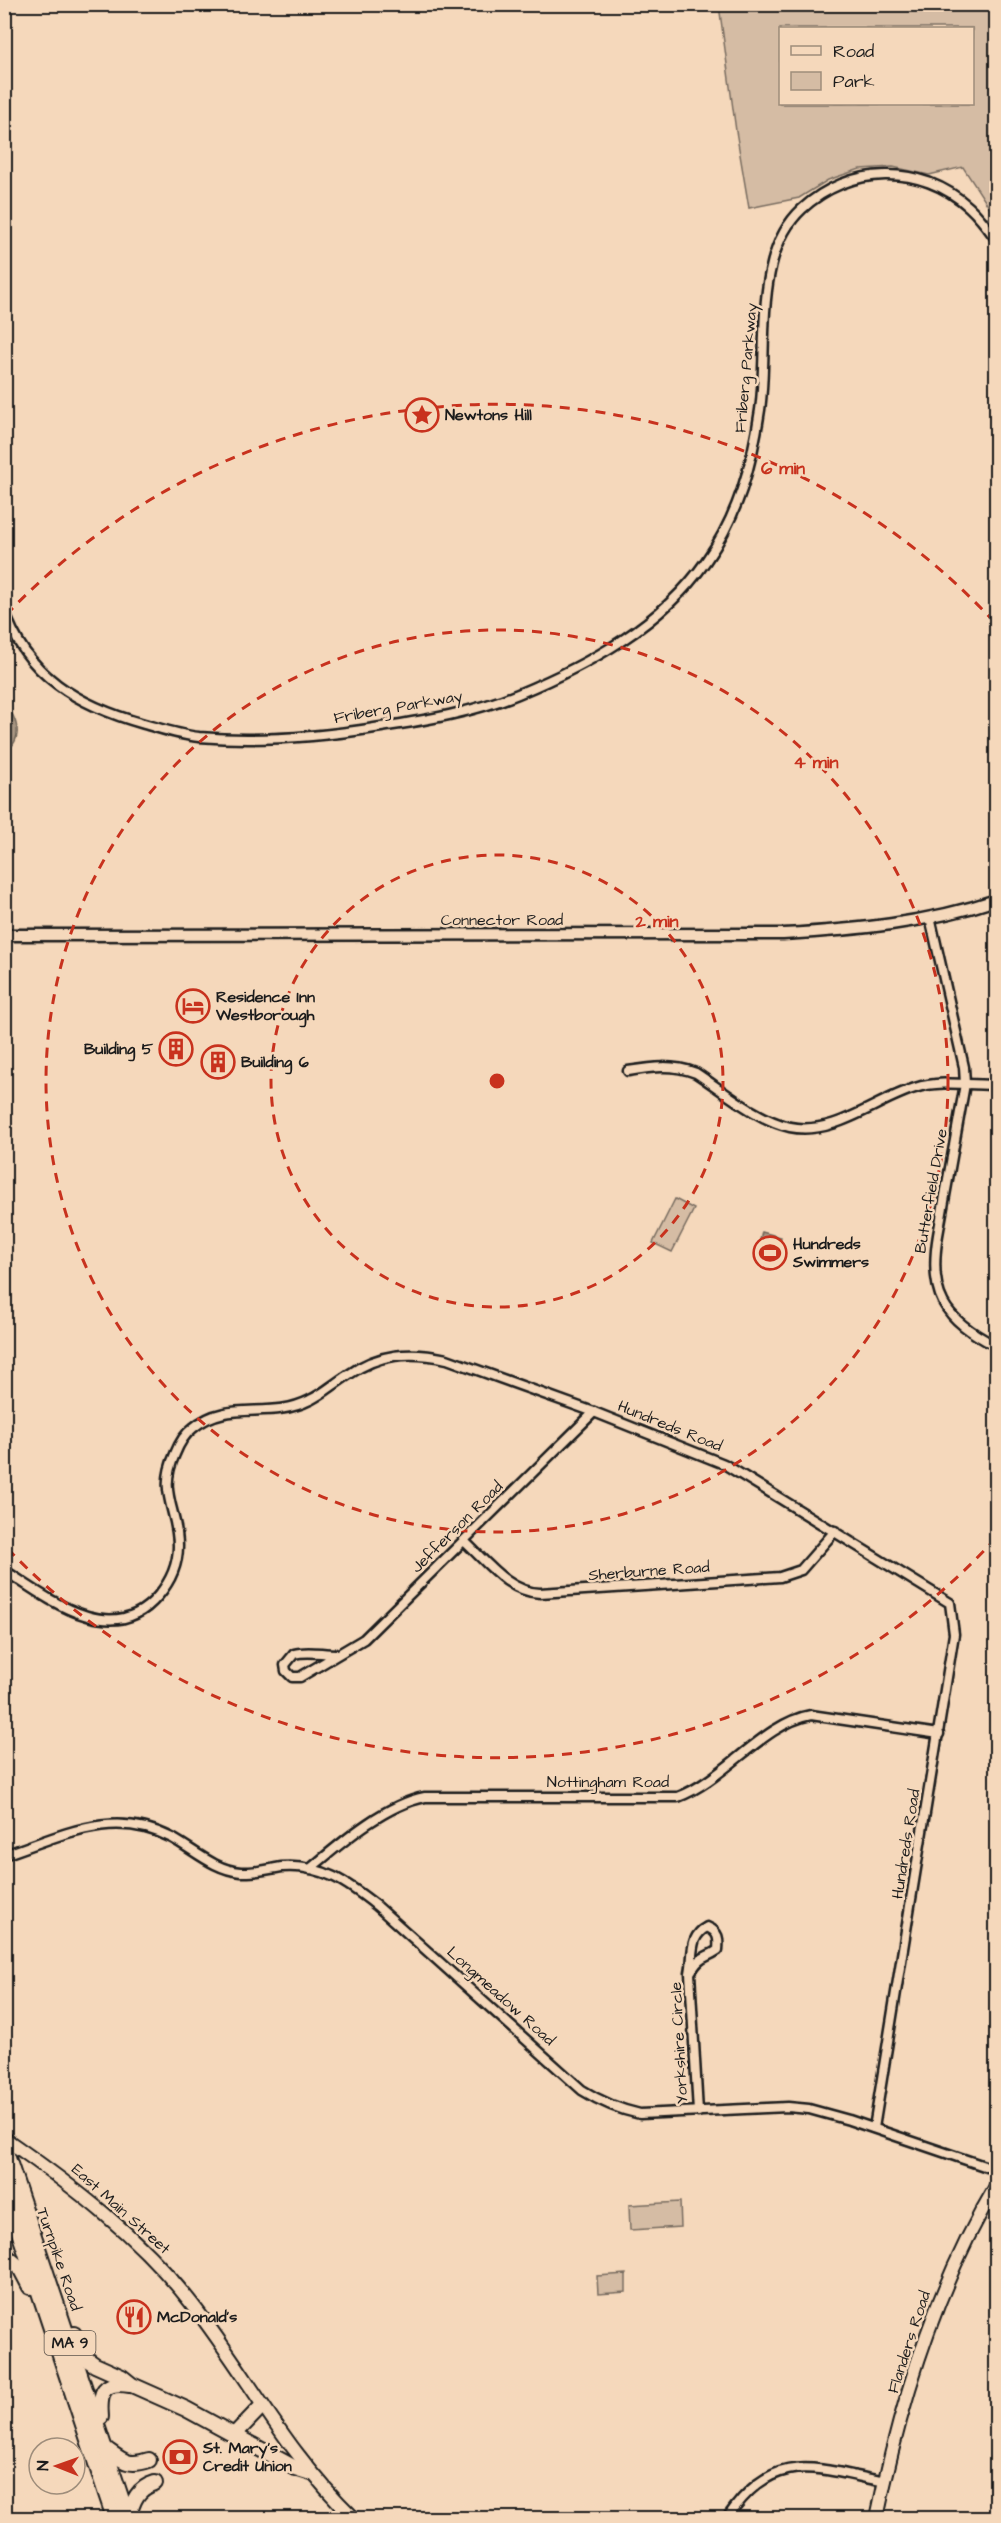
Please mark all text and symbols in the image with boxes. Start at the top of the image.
legend [779,27,974,105]
text: Road [833,39,874,64]
text: Park [833,69,875,94]
street label: Friberg Parkway [729,302,764,434]
place icon: Newtons Hill [404,397,440,433]
place label: Newtons Hill [445,404,532,426]
text: 6 min [761,456,805,481]
street label: Friberg Parkway [332,685,464,730]
text: 4 min [793,750,839,775]
street label: Connector Road [441,909,563,931]
text: 2 min [634,909,679,934]
place label: Residence Inn Westborough [215,986,315,1028]
hotel icon: Residence Inn Westborough [175,988,211,1024]
building icon: Building 5 [158,1031,194,1067]
place label: Building 5 [84,1038,154,1062]
building icon: Building 6 [200,1044,236,1080]
place label: Building 6 [241,1051,309,1075]
centre of rings [487,1071,507,1091]
street label: Butterfield Drive [909,1127,953,1255]
place label: Hundreds Swimmers [792,1233,869,1273]
sports icon: Hundreds Swimmers [752,1235,788,1271]
street label: Hundreds Road [614,1395,726,1457]
street label: Jefferson Road [406,1476,508,1578]
street label: Sherburne Road [588,1556,710,1586]
street label: Nottingham Road [547,1771,669,1794]
street label: Hundreds Road [886,1788,926,1900]
street label: Longmeadow Road [441,1941,560,2051]
street label: Yorkshire Circle [665,1981,693,2105]
street label: East Main Street [67,2159,176,2260]
street label: Turnpike Road [31,2204,87,2314]
street label: Flanders Road [882,2288,936,2396]
restaurant icon: McDonald's [116,2299,152,2335]
place label: McDonald's [157,2306,237,2328]
road number: MA 9 [44,2331,96,2355]
north arrow [27,2436,87,2496]
place label: St. Mary's Credit Union [202,2437,292,2477]
bank icon: St. Mary's Credit Union [162,2439,198,2475]
text: N [32,2461,54,2471]

